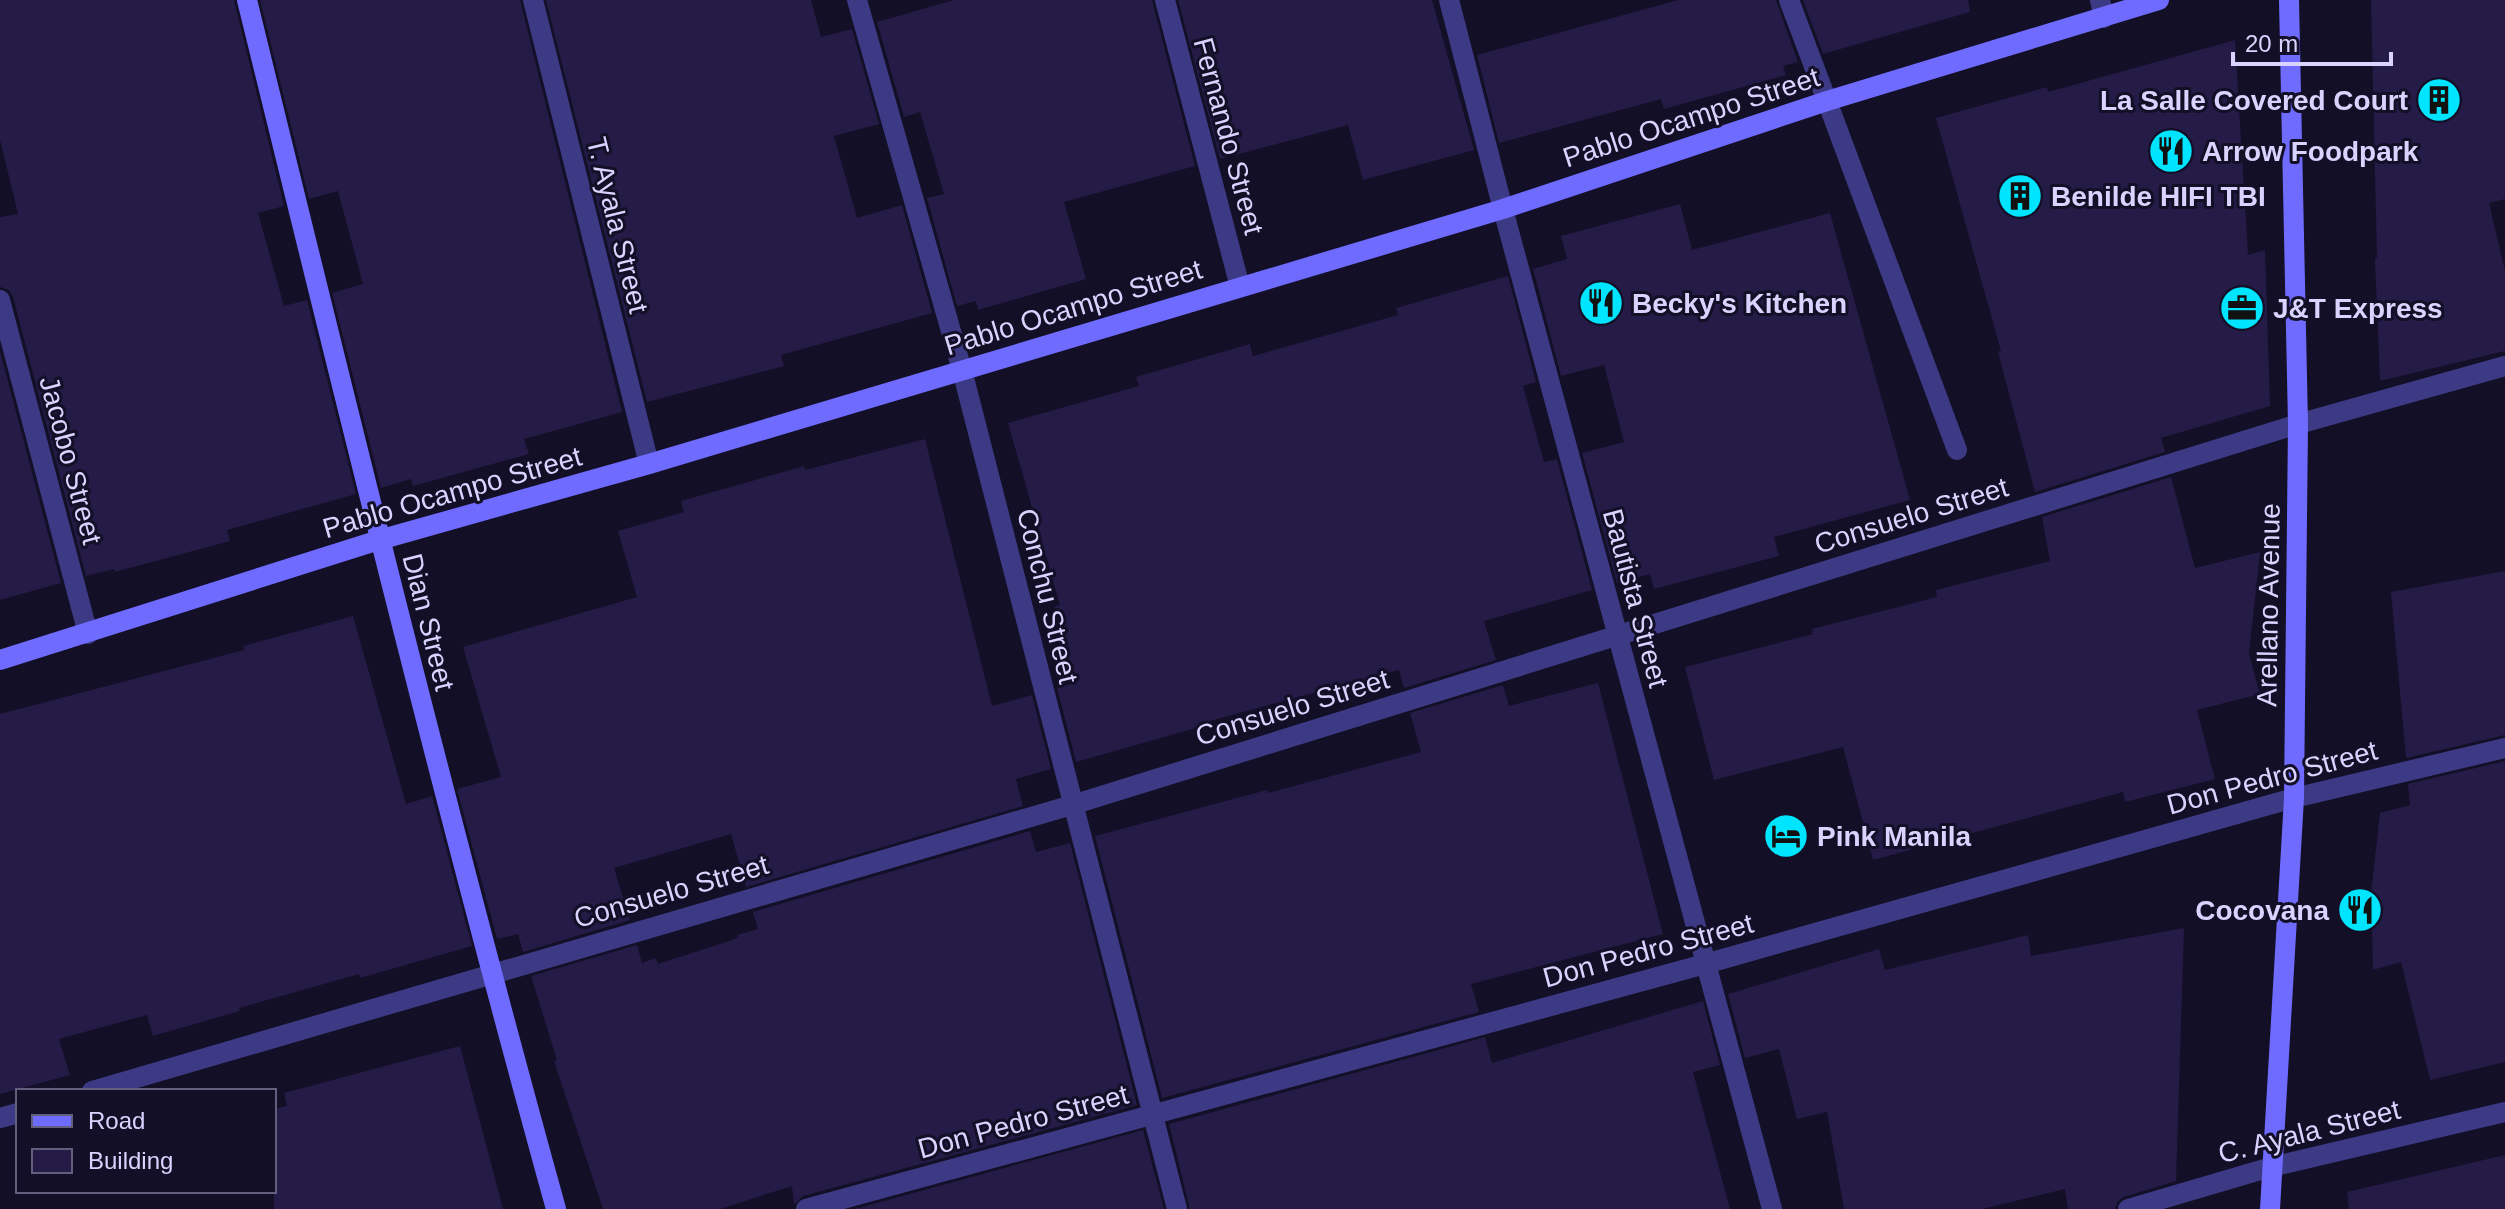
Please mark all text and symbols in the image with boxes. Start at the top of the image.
scale bar [2233,16,2391,66]
text: 20 m [2245,30,2298,57]
street label: Fernando Street [1187,34,1270,238]
street label: Pablo Ocampo Street [1559,61,1823,174]
building icon: La Salle Covered Court [2415,76,2463,124]
place label: La Salle Covered Court [2100,85,2408,116]
restaurant icon: Arrow Foodpark [2147,127,2195,175]
street label: T. Ayala Street [581,134,654,316]
place label: Arrow Foodpark [2202,136,2419,167]
building icon: Benilde HIFI TBI [1996,172,2044,220]
place label: Benilde HIFI TBI [2051,181,2266,212]
street label: Pablo Ocampo Street [941,253,1206,361]
restaurant icon: Becky's Kitchen [1577,279,1625,327]
office icon: J&T Express [2218,284,2266,332]
place label: Becky's Kitchen [1632,288,1847,319]
place label: J&T Express [2273,293,2443,324]
street label: Jacobo Street [33,373,108,548]
street label: Pablo Ocampo Street [319,441,585,544]
street label: Consuelo Street [1811,471,2012,560]
street label: Arellano Avenue [2251,503,2286,707]
street label: Bautista Street [1597,505,1674,691]
street label: Conchu Street [1011,506,1084,687]
street label: Dian Street [397,550,461,694]
street label: Consuelo Street [1192,663,1393,752]
street label: Don Pedro Street [2164,734,2381,820]
hotel icon: Pink Manila [1762,812,1810,860]
place label: Pink Manila [1817,821,1971,852]
street label: Consuelo Street [570,849,772,934]
restaurant icon: Cocovana [2336,886,2384,934]
place label: Cocovana [2195,895,2329,926]
street label: Don Pedro Street [1540,907,1757,993]
street label: Don Pedro Street [915,1078,1132,1164]
legend [16,1089,276,1193]
street label: C. Ayala Street [2215,1094,2403,1169]
text: Road [88,1107,145,1134]
text: Building [88,1147,173,1174]

